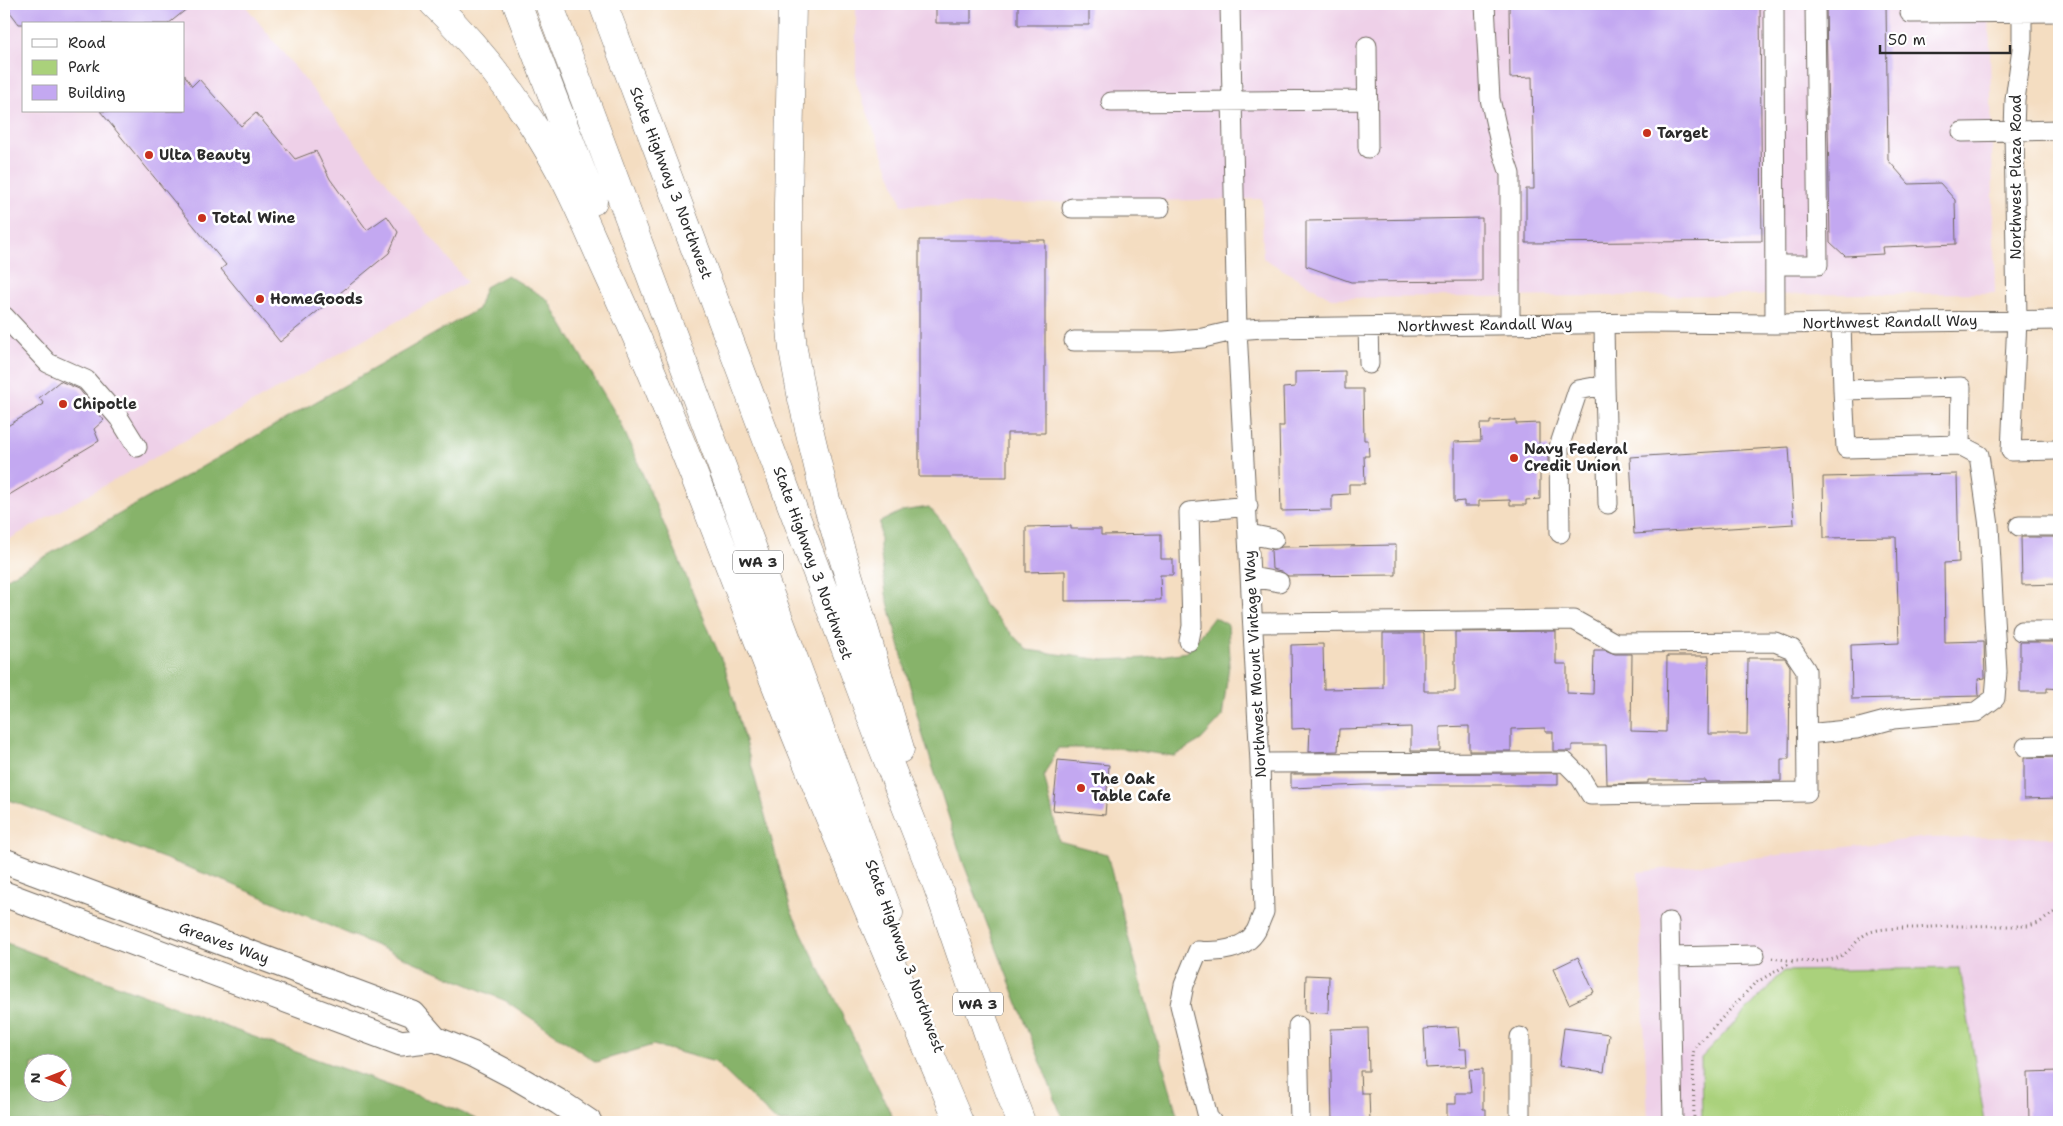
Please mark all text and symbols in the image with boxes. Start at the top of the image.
legend [22,22,185,112]
scale bar [1880,22,2010,54]
text: 50 m [1888,30,1926,50]
text: Road [68,33,106,53]
text: Park [68,57,100,77]
text: Building [68,83,125,103]
street label: State Highway 3 Northwest [625,84,717,282]
street label: Northwest Plaza Road [2006,94,2026,260]
place label: Target [1657,123,1708,143]
marker: Target [1641,127,1653,139]
place label: Ulta Beauty [159,145,251,165]
marker: Ulta Beauty [143,149,155,161]
place label: Total Wine [212,208,295,228]
marker: Total Wine [196,212,208,224]
place label: HomeGoods [270,289,363,309]
marker: HomeGoods [254,293,266,305]
street label: Northwest Randall Way [1802,310,1978,334]
street label: Northwest Randall Way [1397,313,1573,337]
place label: Chipotle [73,394,137,414]
marker: Chipotle [57,398,69,410]
place label: Navy Federal Credit Union [1524,439,1628,476]
marker: Navy Federal Credit Union [1508,452,1520,464]
street label: State Highway 3 Northwest [769,463,857,663]
road number: WA 3 [733,550,783,574]
street label: Northwest Mount Vintage Way [1239,550,1271,778]
place label: The Oak Table Cafe [1091,769,1171,806]
marker: The Oak Table Cafe [1075,782,1087,794]
street label: State Highway 3 Northwest [861,856,949,1056]
street label: Greaves Way [176,917,272,969]
road number: WA 3 [953,992,1003,1016]
north arrow [22,1054,72,1104]
text: N [26,1072,44,1084]

